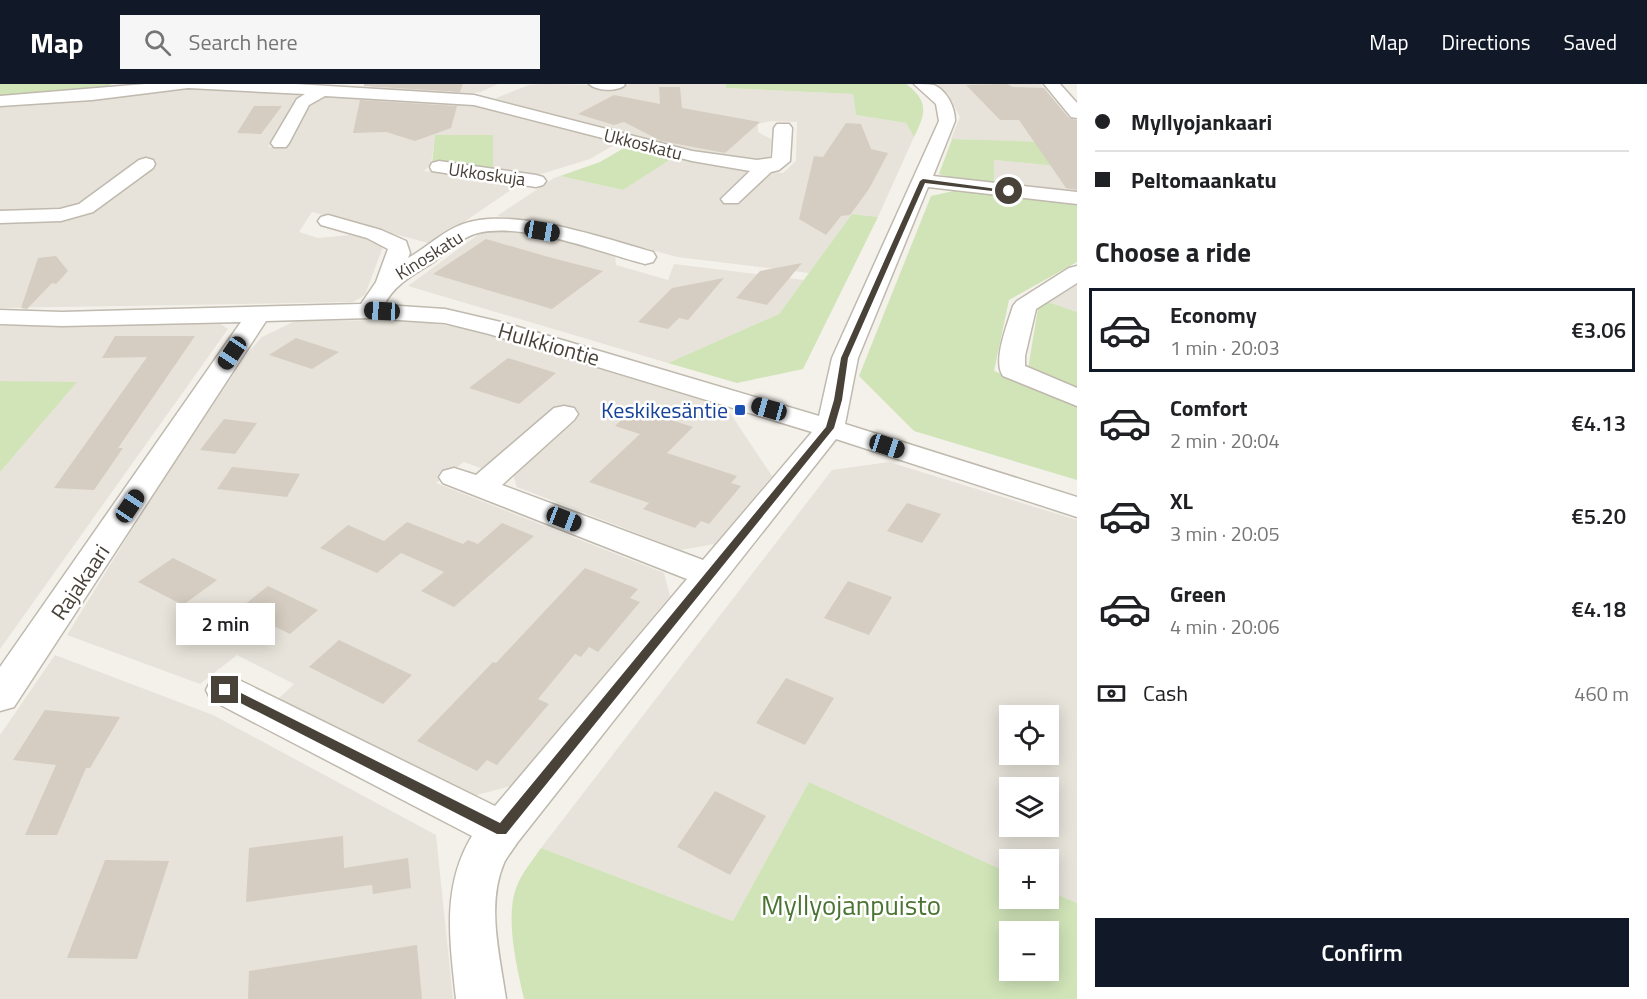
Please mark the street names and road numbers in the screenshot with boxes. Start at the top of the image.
street label: Ukkoskatu [601,121,685,167]
street label: Ukkoskuja [447,155,527,193]
street label: Kinoskatu [390,224,468,286]
street label: Hulkkiontie [494,313,604,375]
street label: Rajakaari [42,537,118,627]

